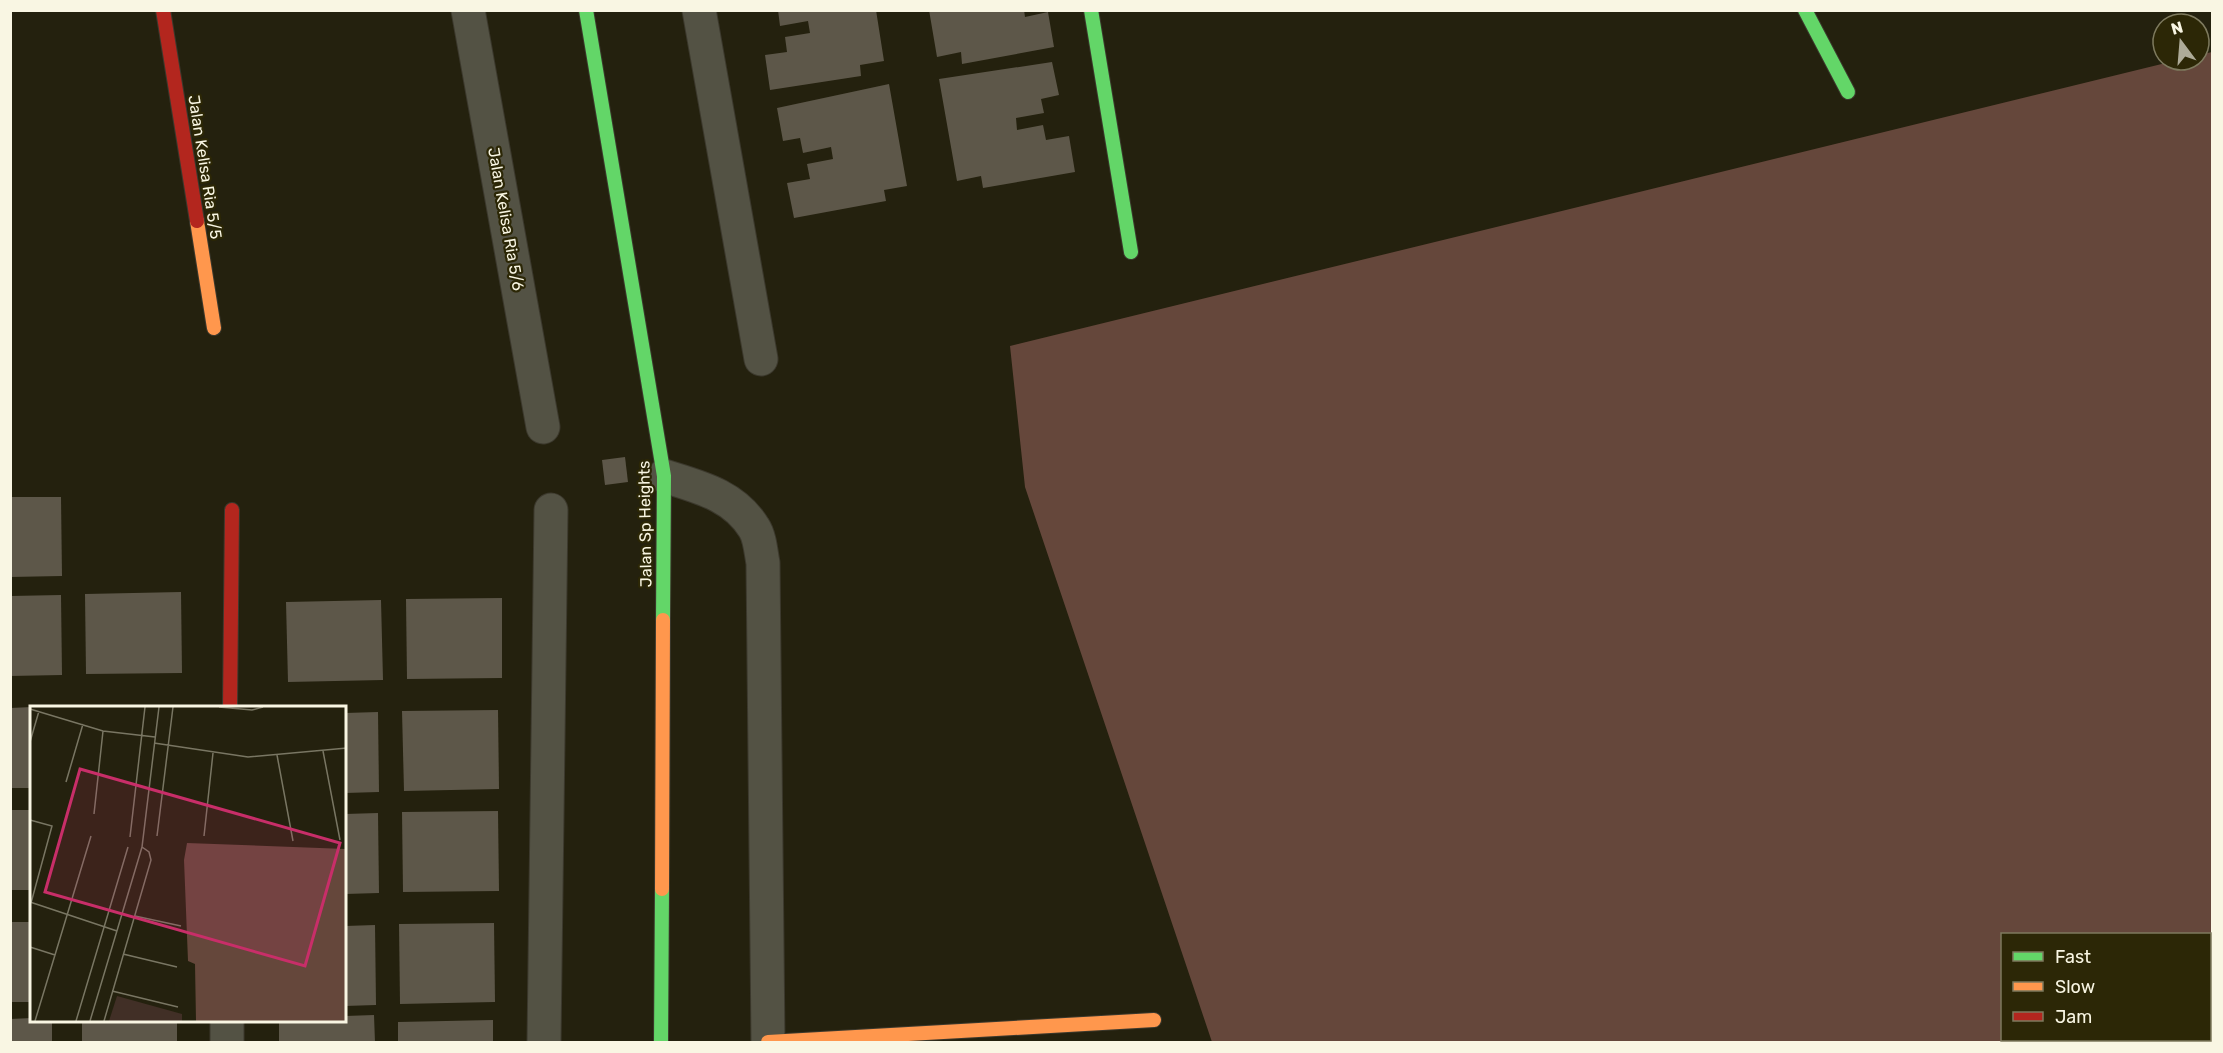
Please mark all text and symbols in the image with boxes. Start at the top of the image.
north arrow [2151,12,2211,72]
text: N [2169,17,2185,39]
street label: Jalan Kelisa Ria 5/5 [184,94,226,240]
street label: Jalan Kelisa Ria 5/6 [484,146,528,292]
street label: Jalan Sp Heights [634,461,656,587]
inset map [30,706,346,1023]
legend [2001,933,2211,1041]
text: Fast [2055,946,2091,968]
text: Slow [2055,976,2095,998]
text: Jam [2055,1006,2092,1028]

